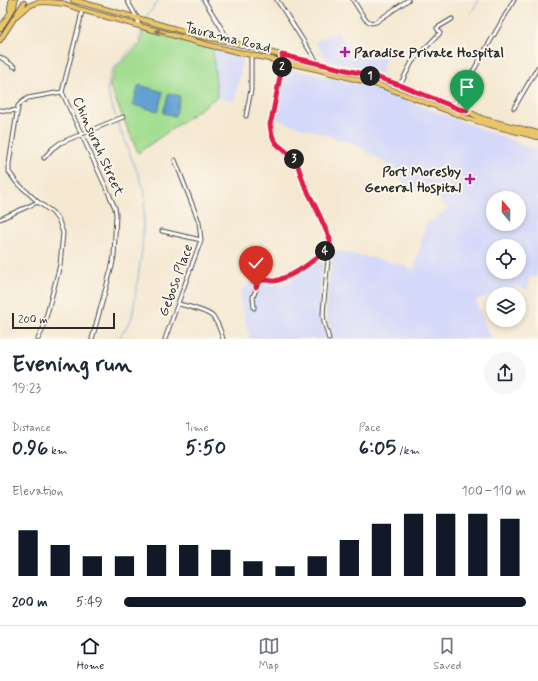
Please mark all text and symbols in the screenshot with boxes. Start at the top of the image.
street label: Taurama Road [183,19,273,57]
one-way arrow [154,28,166,34]
place label: Paradise Private Hospital [354,44,504,62]
marker: Paradise Private Hospital [339,46,351,58]
pin: 2 [272,57,292,77]
text: 2 [279,60,285,74]
pin: 1 [360,66,380,86]
text: 1 [368,69,372,83]
pin [450,70,484,111]
icon: arrive [456,76,478,98]
street label: Chinsurah Street [68,94,128,200]
pin: 3 [284,149,304,169]
text: 3 [292,152,296,166]
place label: Port Moresby General Hospital [365,163,461,197]
marker: Port Moresby General Hospital [464,173,476,185]
north arrow [486,191,526,231]
map controls [486,191,526,327]
button: locate [486,239,526,279]
pin: 4 [315,241,335,261]
street label: Geboso Place [155,242,197,319]
text: 4 [322,244,328,258]
pin [239,246,273,287]
icon: check [245,252,267,274]
button: layers [486,287,526,327]
scale bar [12,311,115,330]
text: 200 m [18,313,48,327]
text: Evening run [12,351,132,379]
button: share [484,352,526,394]
text: 19:23 [12,380,41,397]
text: Distance [12,421,51,435]
text: Time [185,421,208,435]
text: Pace [359,421,381,435]
text: 0.96 [12,435,48,462]
text: 5:50 [185,435,226,462]
text: 6:05 [359,435,396,462]
text: km [48,444,67,458]
text: /km [396,444,420,458]
text: Elevation [12,483,63,500]
text: 100–110 m [462,483,526,500]
text: 200 m [12,594,47,611]
text: 5:49 [76,594,103,611]
tab: Home [77,635,104,673]
tab: Map [258,635,280,673]
tab: Saved [433,635,461,673]

